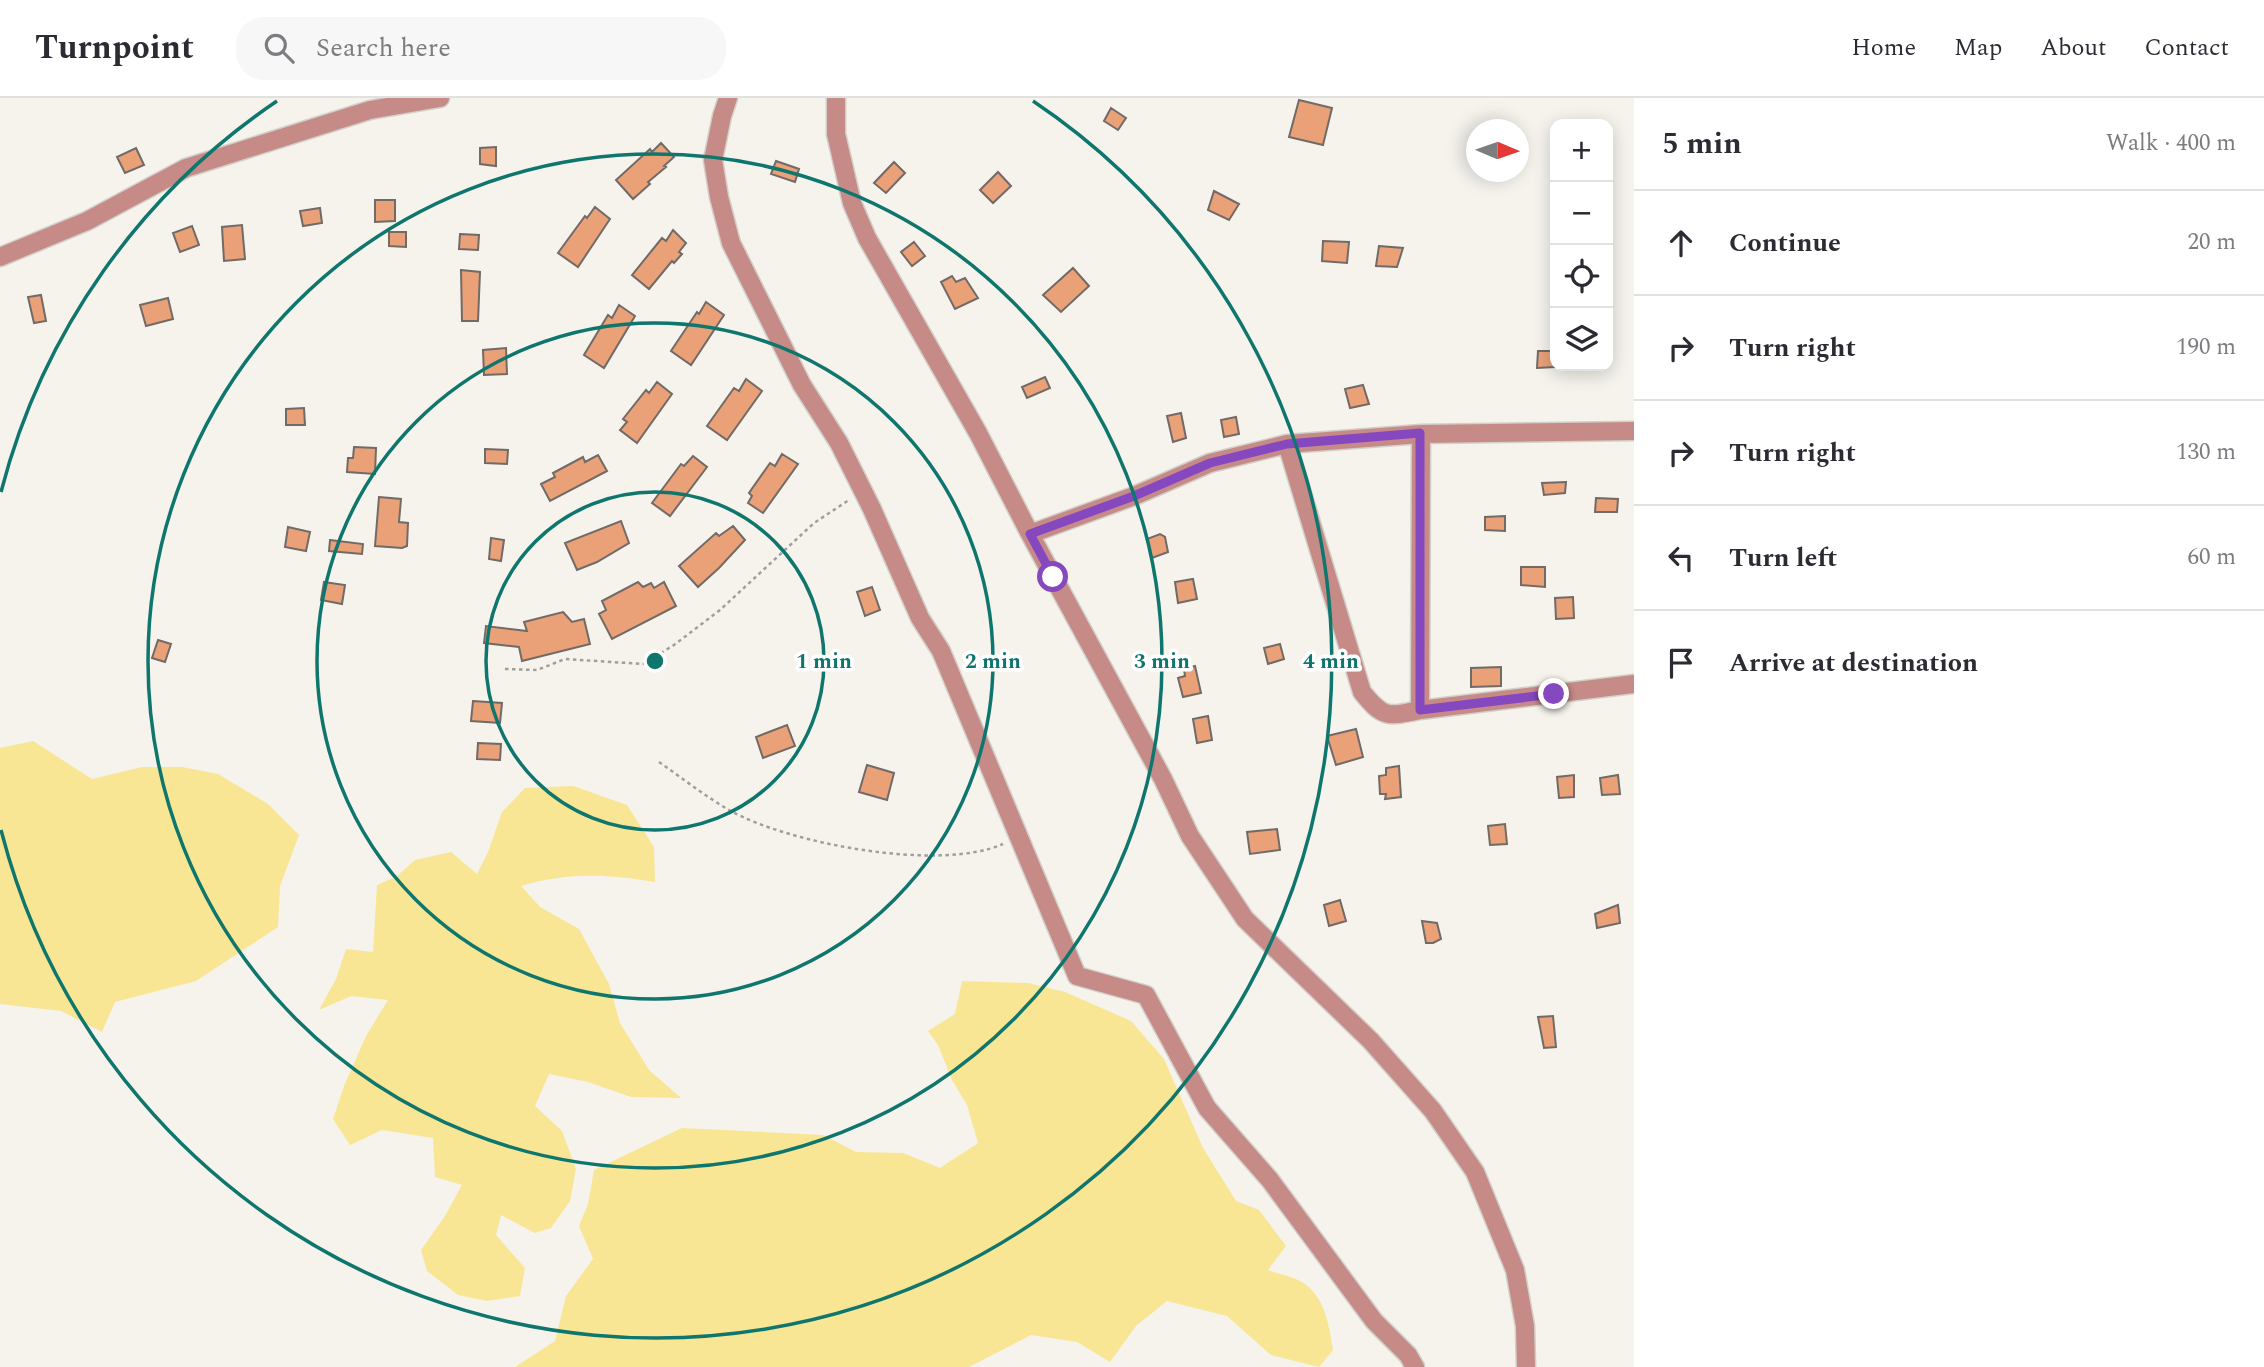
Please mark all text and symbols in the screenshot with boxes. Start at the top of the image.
search box [236,17,726,80]
text: Turnpoint [35,23,194,73]
text: Search here [316,28,451,68]
icon: search [260,29,298,67]
text: Home [1851,30,1916,66]
text: Map [1954,30,2002,66]
text: About [2040,30,2106,66]
text: Contact [2144,30,2229,66]
north arrow [1466,119,1529,182]
map controls [1550,119,1613,371]
button: + [1550,119,1613,182]
text: 5 min [1662,121,1742,167]
text: Walk · 400 m [2106,126,2236,161]
button: − [1550,182,1613,245]
text: Continue [1729,223,1841,263]
icon: ahead [1662,224,1700,262]
text: 20 m [2187,225,2236,260]
button: locate [1550,245,1613,308]
button: layers [1550,308,1613,371]
text: Turn right [1729,328,1856,368]
icon: right [1662,329,1700,367]
text: 190 m [2176,330,2236,365]
text: Turn right [1729,433,1856,473]
icon: right [1662,434,1700,472]
text: 130 m [2176,435,2236,470]
text: Turn left [1729,538,1837,578]
icon: left [1662,539,1700,577]
text: 60 m [2187,540,2236,575]
route start [1037,561,1068,592]
text: Arrive at destination [1729,643,1978,683]
icon: arrive [1662,644,1700,682]
text: 1 min [796,646,852,678]
text: 2 min [965,646,1021,678]
text: 3 min [1134,646,1190,678]
text: 4 min [1303,646,1359,678]
centre of rings [643,649,667,673]
route end [1538,678,1569,709]

